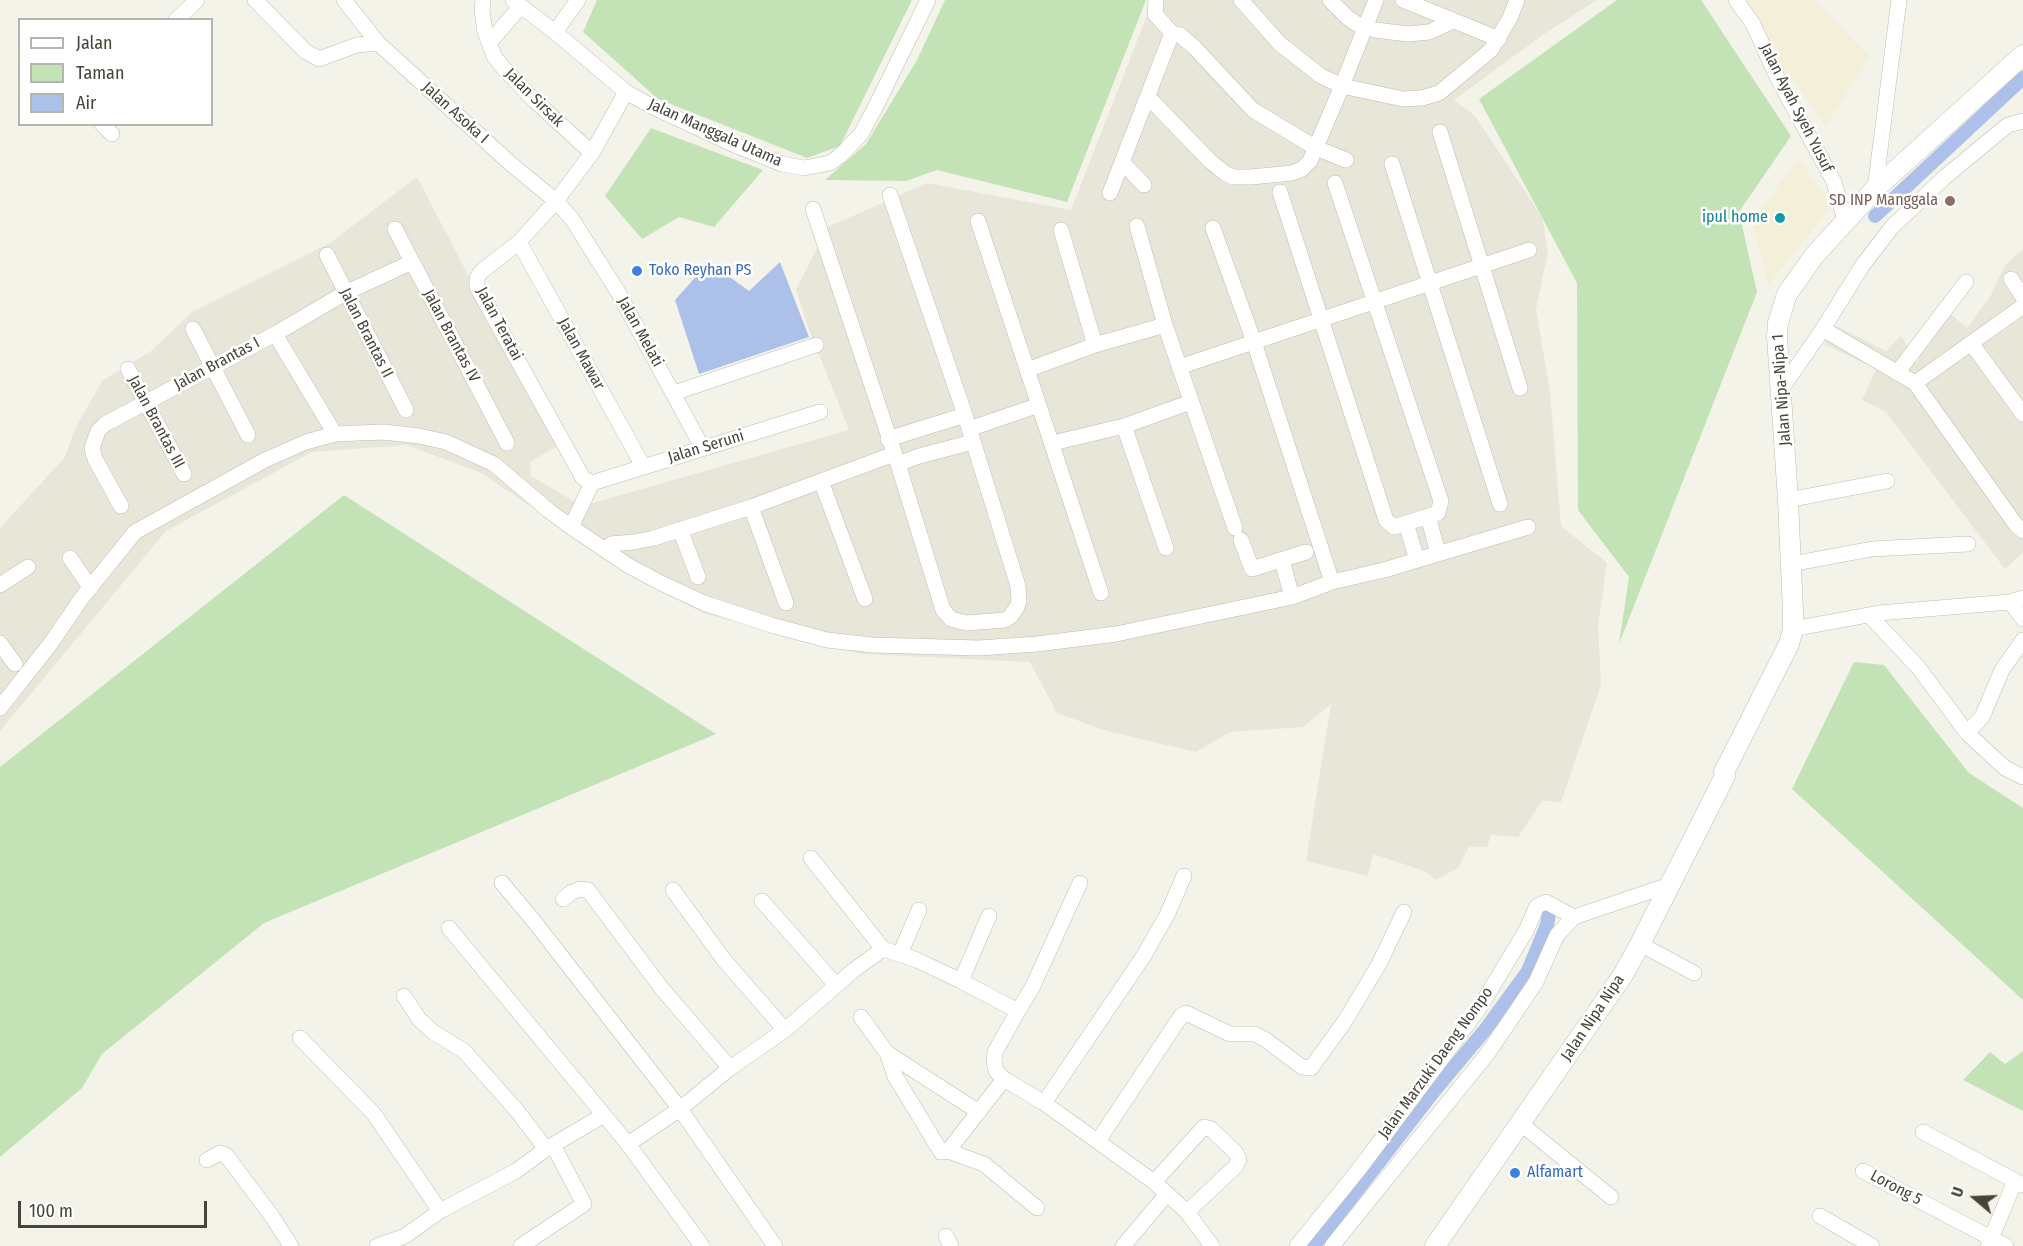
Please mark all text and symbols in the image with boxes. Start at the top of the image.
legend [18,18,213,126]
text: Jalan [76,32,113,54]
street label: Jalan Ayah Syeh Yusuf [1755,40,1837,176]
text: Taman [76,62,124,84]
street label: Jalan Sirsak [500,64,568,132]
street label: Jalan Asoka I [418,78,492,148]
text: Air [76,92,96,114]
street label: Jalan Manggala Utama [645,95,785,171]
place label: SD INP Manggala [1829,191,1938,211]
marker: SD INP Manggala [1943,194,1957,208]
place label: ipul home [1702,208,1768,228]
marker: ipul home [1773,211,1787,225]
place label: Toko Reyhan PS [649,261,751,281]
marker: Toko Reyhan PS [630,264,644,278]
street label: Jalan Teratai [472,284,526,364]
street label: Jalan Brantas II [335,285,397,381]
street label: Jalan Brantas IV [419,286,483,386]
street label: Jalan Melati [613,294,667,370]
street label: Jalan Mawar [553,315,609,393]
street label: Jalan Brantas I [171,333,263,395]
street label: Jalan Nipa-Nipa 1 [1769,334,1795,446]
street label: Jalan Brantas III [123,372,189,472]
street label: Jalan Seruni [666,426,746,468]
street label: Jalan Nipa Nipa [1557,971,1629,1065]
street label: Jalan Marzuki Daeng Nompo [1375,983,1497,1143]
place label: Alfamart [1527,1163,1583,1183]
marker: Alfamart [1508,1166,1522,1180]
street label: Lorong 5 [1867,1166,1925,1210]
north arrow [1945,1168,2005,1228]
text: U [1947,1184,1968,1200]
scale bar [21,1189,210,1227]
text: 100 m [29,1200,73,1222]

